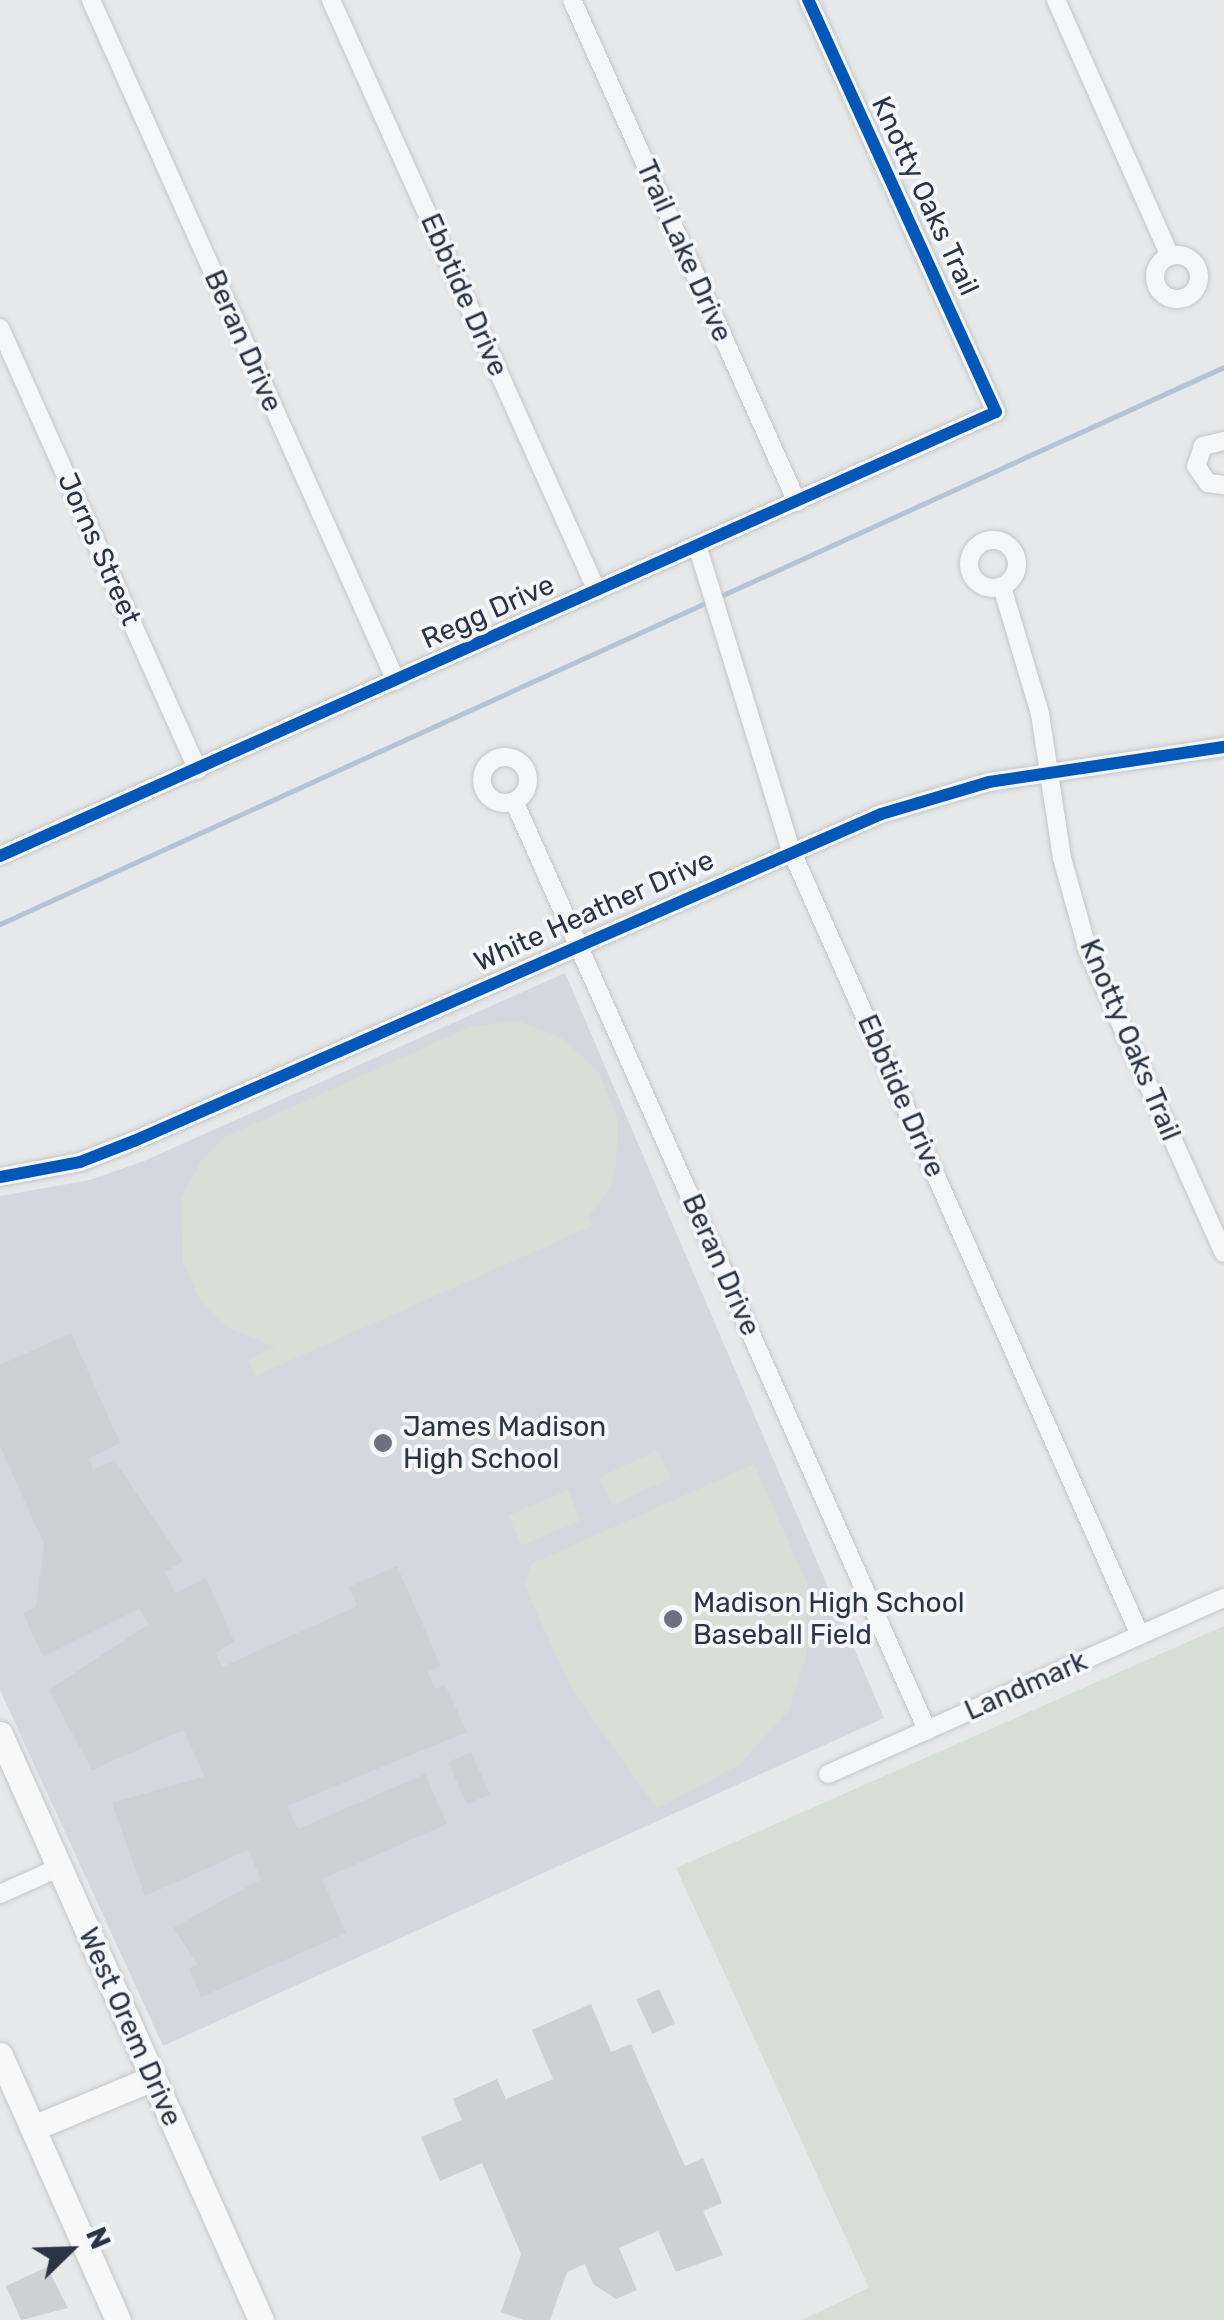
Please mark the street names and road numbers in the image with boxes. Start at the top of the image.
street label: Knotty Oaks Trail [864,91,986,301]
street label: Trail Lake Drive [629,155,739,347]
street label: Ebbtide Drive [413,208,515,382]
street label: Beran Drive [197,265,289,417]
street label: Jorns Street [50,467,148,631]
street label: Regg Drive [417,568,559,656]
street label: White Heather Drive [469,843,719,979]
street label: Knotty Oaks Trail [1072,934,1188,1146]
street label: Ebbtide Drive [850,1009,952,1183]
street label: Beran Drive [675,1189,767,1341]
street label: Landmark [960,1644,1092,1728]
street label: West Orem Drive [71,1923,189,2131]

